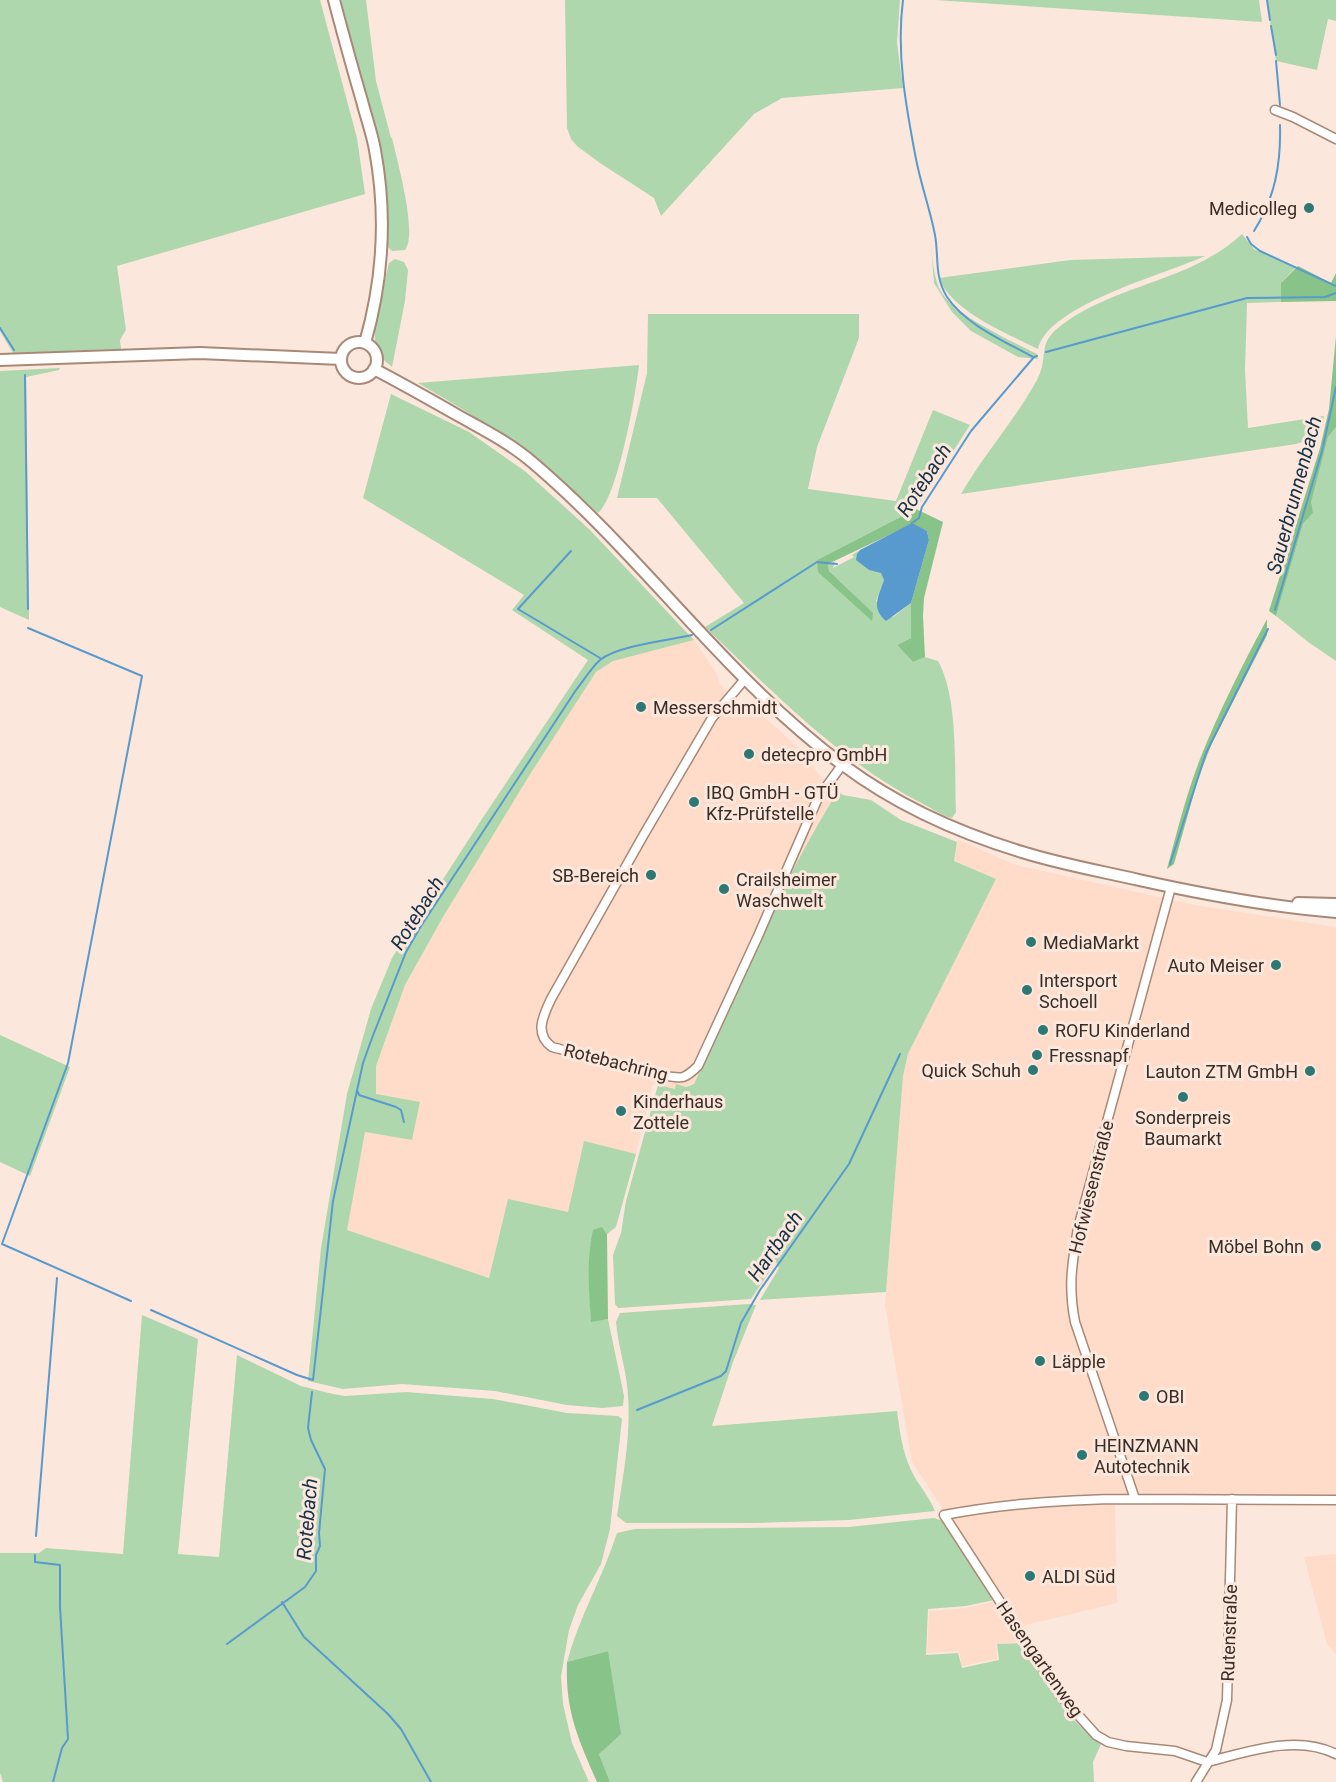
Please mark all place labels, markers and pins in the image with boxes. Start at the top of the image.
place label: Medicolleg [1209,198,1297,219]
marker: Medicolleg [1302,201,1316,215]
place label: Messerschmidt [653,697,777,718]
marker: Messerschmidt [634,700,648,714]
place label: detecpro GmbH [761,744,887,765]
marker: detecpro GmbH [742,747,756,761]
place label: IBQ GmbH - GTÜ Kfz-Prüfstelle [706,782,839,824]
marker: IBQ GmbH - GTÜ Kfz-Prüfstelle [687,795,701,809]
place label: SB-Bereich [552,865,639,886]
marker: SB-Bereich [644,868,658,882]
place label: Crailsheimer Waschwelt [736,869,837,911]
marker: Crailsheimer Waschwelt [717,882,731,896]
place label: MediaMarkt [1043,932,1139,953]
marker: MediaMarkt [1024,935,1038,949]
place label: Auto Meiser [1167,955,1264,976]
marker: Auto Meiser [1269,958,1283,972]
place label: Intersport Schoell [1039,970,1118,1012]
marker: Intersport Schoell [1020,983,1034,997]
place label: ROFU Kinderland [1055,1020,1190,1041]
marker: ROFU Kinderland [1036,1023,1050,1037]
place label: Fressnapf [1049,1045,1130,1066]
marker: Fressnapf [1030,1048,1044,1062]
place label: Quick Schuh [921,1060,1021,1081]
place label: Lauton ZTM GmbH [1146,1061,1298,1082]
marker: Quick Schuh [1026,1063,1040,1077]
marker: Lauton ZTM GmbH [1303,1064,1317,1078]
marker: Sonderpreis Baumarkt [1176,1090,1190,1104]
place label: Kinderhaus Zottele [633,1091,723,1133]
marker: Kinderhaus Zottele [614,1104,628,1118]
place label: Sonderpreis Baumarkt [1135,1107,1231,1149]
place label: Möbel Bohn [1208,1236,1304,1257]
marker: Möbel Bohn [1309,1239,1323,1253]
place label: Läpple [1052,1351,1106,1372]
marker: Läpple [1033,1354,1047,1368]
place label: OBI [1156,1386,1185,1407]
marker: OBI [1137,1389,1151,1403]
place label: HEINZMANN Autotechnik [1094,1435,1199,1477]
marker: HEINZMANN Autotechnik [1075,1448,1089,1462]
place label: ALDI Süd [1042,1566,1115,1587]
marker: ALDI Süd [1023,1569,1037,1583]

